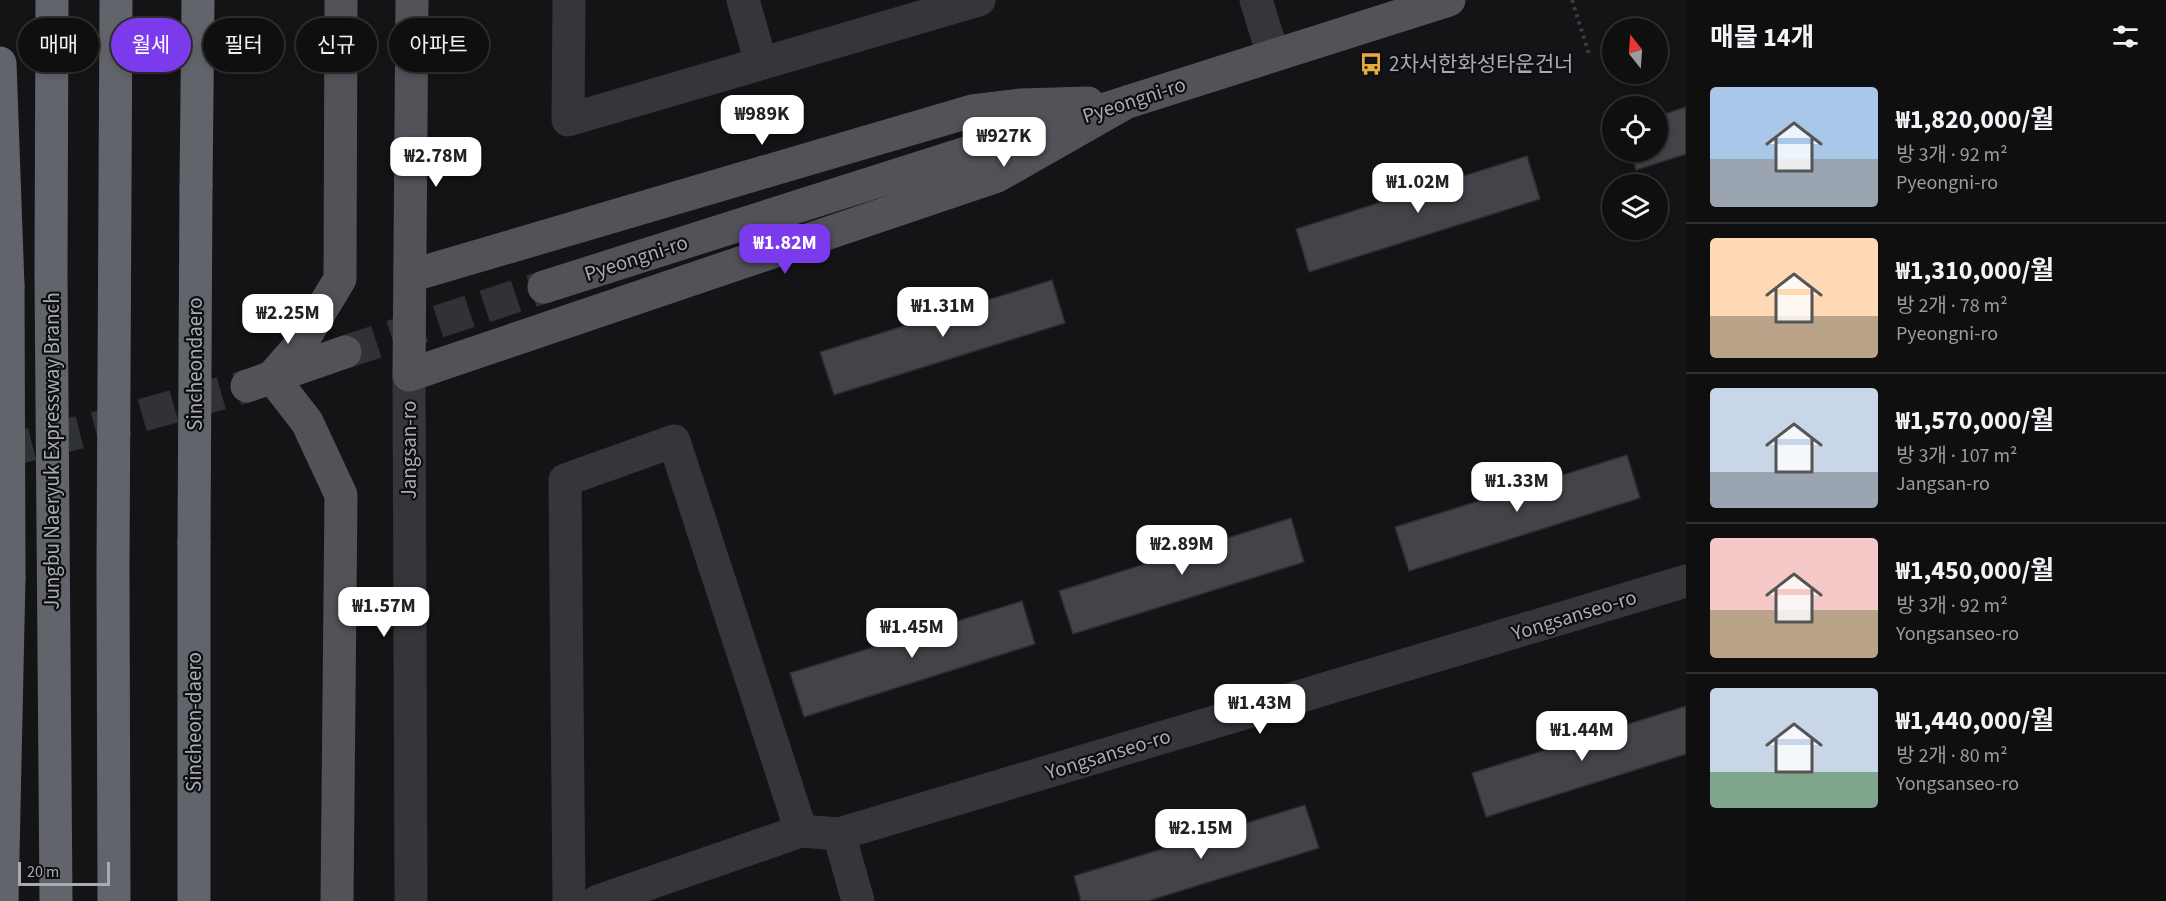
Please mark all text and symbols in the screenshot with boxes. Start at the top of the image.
chip: 매매 [18,18,99,72]
chip: 월세 [111,18,191,72]
chip: 필터 [203,18,284,72]
chip: 신규 [296,18,377,72]
chip: 아파트 [389,18,489,72]
north arrow [1602,18,1668,84]
map controls [1602,18,1668,240]
text: 매물 14개 [1710,19,1814,56]
icon: filters [2109,20,2142,53]
place label: 2차서한화성타운건너 [1389,49,1573,79]
bus stop icon: 2차서한화성타운건너 [1358,51,1384,77]
street label: Pyeongni-ro [1078,69,1190,131]
pin: ₩989K [720,95,804,146]
button: locate [1602,96,1668,162]
text: ₩989K [735,100,789,128]
text: ₩1,820,000/월 [1896,101,2054,138]
icon: home [1758,111,1830,183]
pin: ₩927K [962,117,1046,168]
text: ₩927K [977,122,1031,150]
pin: ₩2.78M [387,137,485,188]
text: 방 3개 · 92 m² [1896,141,2008,169]
text: ₩2.78M [404,142,468,170]
pin: ₩1.02M [1369,163,1467,214]
text: ₩1.02M [1386,168,1450,196]
text: Pyeongni-ro [1896,169,1998,197]
button: layers [1602,174,1668,240]
pin: ₩1.82M [736,224,834,275]
street label: Pyeongni-ro [580,227,692,289]
text: ₩1.82M [753,229,817,257]
text: ₩1,310,000/월 [1896,252,2054,289]
icon: home [1758,262,1830,334]
pin: ₩1.31M [894,287,992,338]
street label: Jungbu Naeryuk Expressway Branch [37,292,67,610]
text: ₩1.31M [911,292,975,320]
text: 방 2개 · 78 m² [1896,292,2008,320]
pin: ₩2.25M [239,294,337,345]
street label: Sincheondaero [180,297,210,431]
text: ₩2.25M [256,299,320,327]
text: Pyeongni-ro [1896,320,1998,348]
street label: Jangsan-ro [394,401,424,499]
text: ₩1,570,000/월 [1896,402,2054,439]
icon: home [1758,412,1830,484]
text: 방 3개 · 107 m² [1896,442,2017,470]
pin: ₩1.33M [1468,462,1566,513]
text: ₩1.33M [1485,467,1549,495]
text: Jangsan-ro [1896,470,1990,498]
pin: ₩2.89M [1133,525,1231,576]
text: ₩2.89M [1150,530,1214,558]
text: ₩1,450,000/월 [1896,552,2054,589]
icon: home [1758,562,1830,634]
street label: Yongsanseo-ro [1507,582,1640,649]
pin: ₩1.57M [335,587,433,638]
text: ₩1.57M [352,592,416,620]
text: 방 3개 · 92 m² [1896,592,2008,620]
pin: ₩1.45M [863,608,961,659]
text: ₩1.45M [880,613,944,641]
text: Yongsanseo-ro [1896,620,2019,648]
street label: Sincheon-daero [179,652,209,792]
pin: ₩1.43M [1211,684,1309,735]
text: ₩1.43M [1228,689,1292,717]
text: ₩1,440,000/월 [1896,702,2054,739]
pin: ₩1.44M [1533,711,1631,762]
icon: home [1758,712,1830,784]
text: ₩1.44M [1550,716,1614,744]
street label: Yongsanseo-ro [1041,721,1174,788]
text: 방 2개 · 80 m² [1896,742,2008,770]
text: Yongsanseo-ro [1896,770,2019,798]
pin: ₩2.15M [1152,809,1250,860]
text: ₩2.15M [1169,814,1233,842]
scale bar [18,859,110,886]
text: 20 m [27,861,59,883]

